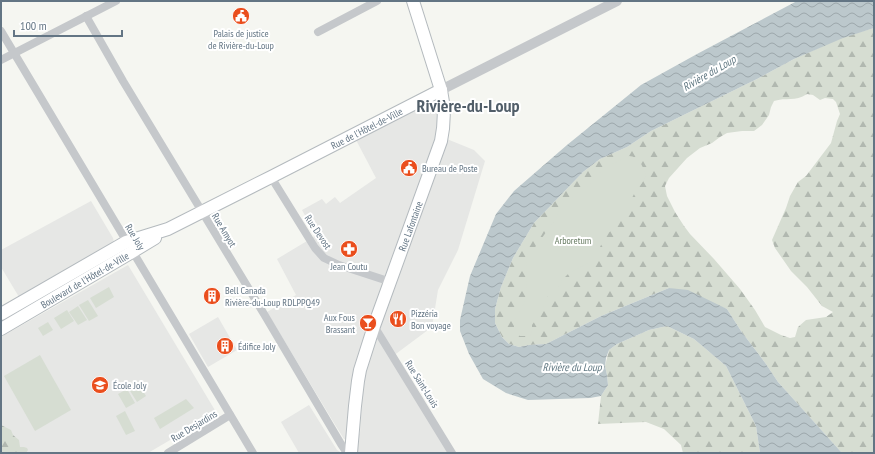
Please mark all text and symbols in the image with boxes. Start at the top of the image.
public building icon: Palais de justice de Rivière-du-Loup [231,6,251,26]
scale bar [14,12,122,38]
text: 100 m [20,18,47,33]
place label: Palais de justice de Rivière-du-Loup [208,27,274,52]
water label: Rivière du Loup [680,52,739,94]
district label: Rivière-du-Loup [416,94,520,117]
street label: Rue de l'Hôtel-de-Ville [329,104,405,152]
public building icon: Bureau de Poste [399,158,419,178]
place label: Bureau de Poste [422,162,478,175]
street label: Rue Lafontaine [395,199,425,253]
street label: Rue Amyot [209,211,239,249]
street label: Rue Devost [302,212,334,252]
street label: Rue Joly [122,222,148,253]
park label: Arboretum [555,234,591,247]
pharmacy icon: Jean Coutu [339,239,359,259]
street label: Boulevard de l'Hôtel-de-Ville [38,249,131,311]
place label: Jean Coutu [329,260,368,273]
place label: Bell Canada Rivière-du-Loup RDLPPQ49 [225,284,320,309]
building icon: Bell Canada Rivière-du-Loup RDLPPQ49 [202,286,222,306]
place label: Pizzéria Bon voyage [411,307,451,332]
restaurant icon: Pizzéria Bon voyage [388,309,408,329]
place label: Aux Fous Brassant [324,311,356,336]
bar icon: Aux Fous Brassant [358,313,378,333]
building icon: Édifice Joly [215,336,235,356]
place label: Édifice Joly [238,340,276,353]
street label: Rue Saint-Louis [402,358,442,411]
water label: Rivière du Loup [542,360,603,374]
school or university icon: École Joly [90,375,110,395]
place label: École Joly [113,379,147,392]
street label: Rue Desjardins [169,407,220,445]

